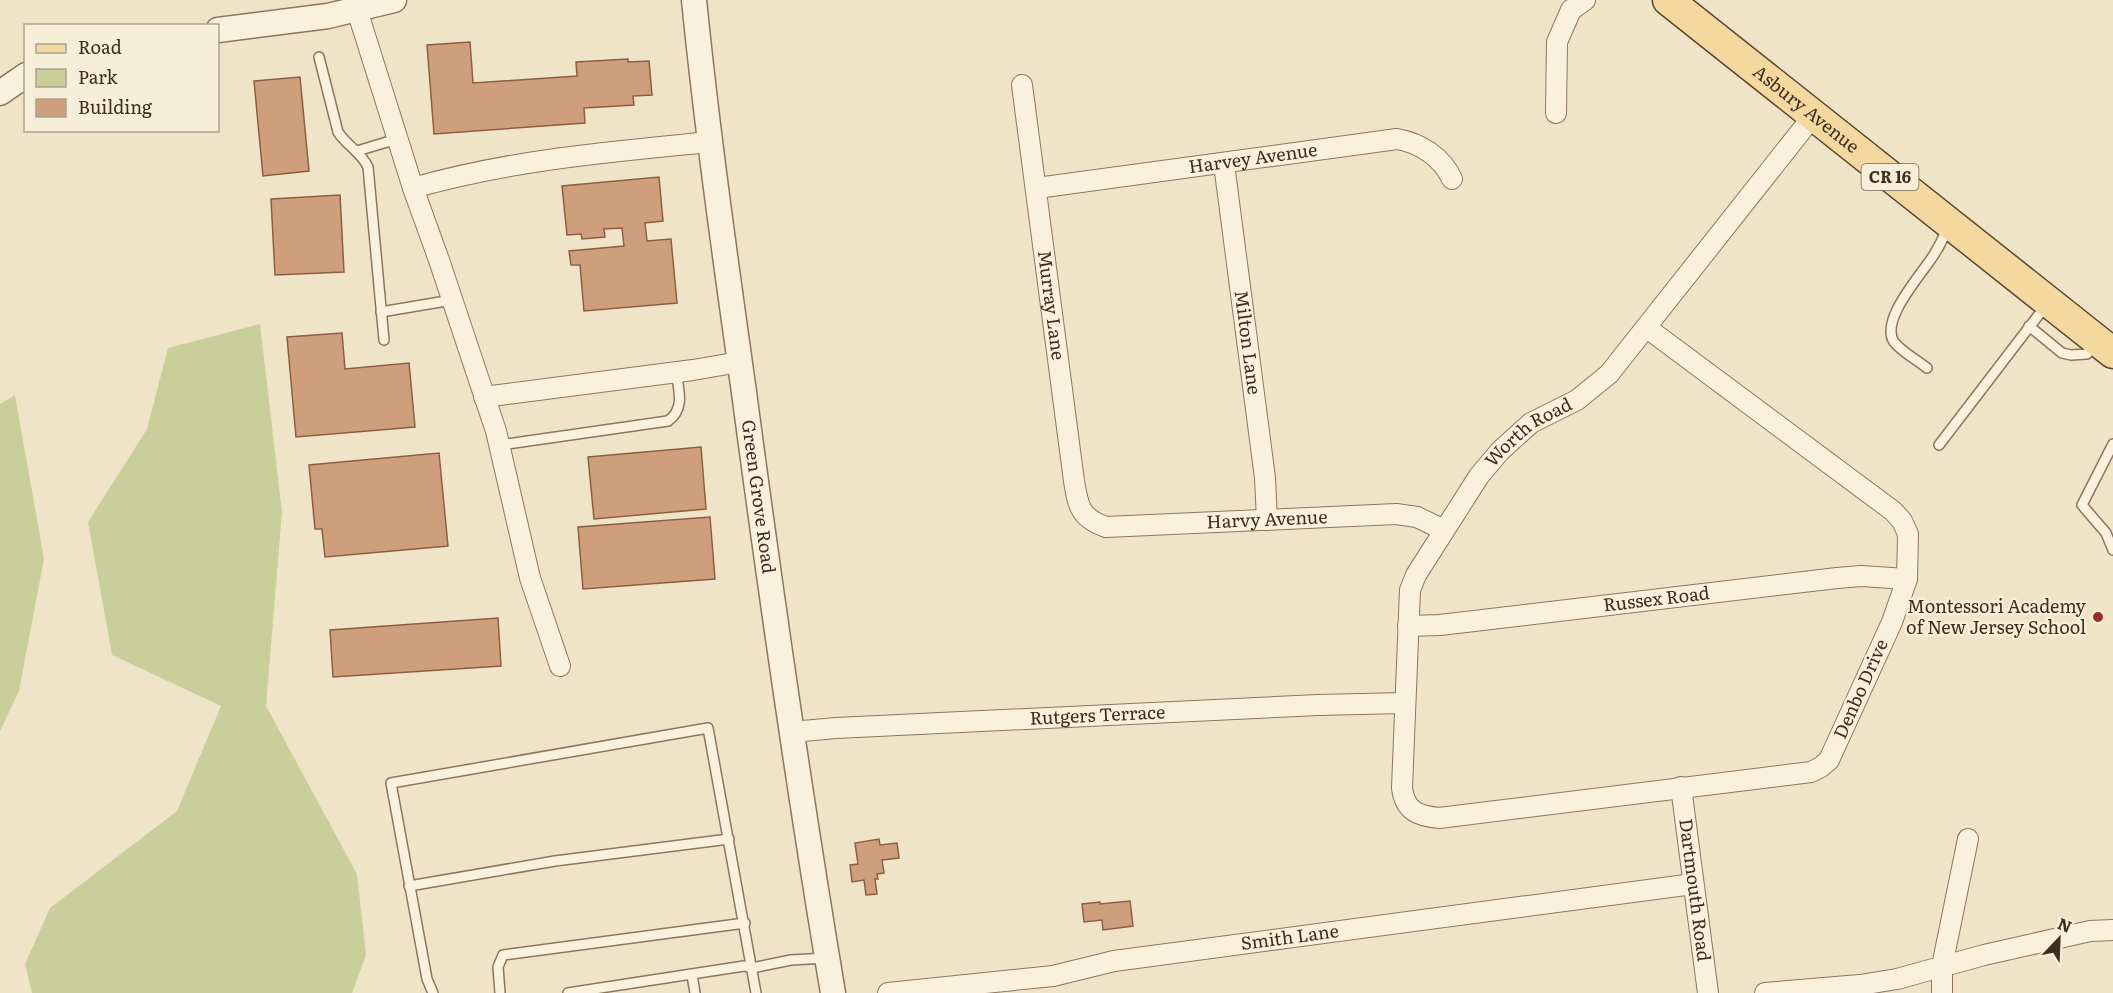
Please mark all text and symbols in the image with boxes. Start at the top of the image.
legend [24,24,219,132]
text: Road [78,33,122,60]
street label: Asbury Avenue [1748,58,1866,159]
text: Park [78,63,119,90]
text: Building [78,93,153,120]
street label: Harvey Avenue [1187,135,1319,179]
road number: CR 16 [1862,164,1918,190]
street label: Murray Lane [1032,248,1073,361]
street label: Milton Lane [1229,288,1269,396]
street label: Worth Road [1477,390,1576,472]
street label: Green Grove Road [736,418,784,575]
street label: Harvy Avenue [1206,502,1328,534]
street label: Russex Road [1602,578,1711,618]
place label: Montessori Academy of New Jersey School [1906,592,2087,640]
marker: Montessori Academy of New Jersey School [2091,610,2105,624]
street label: Denbo Drive [1826,634,1894,743]
street label: Rutgers Terrace [1029,697,1166,731]
street label: Dartmouth Road [1673,817,1719,963]
north arrow [2029,909,2089,969]
text: N [2054,911,2076,938]
street label: Smith Lane [1239,916,1340,956]

